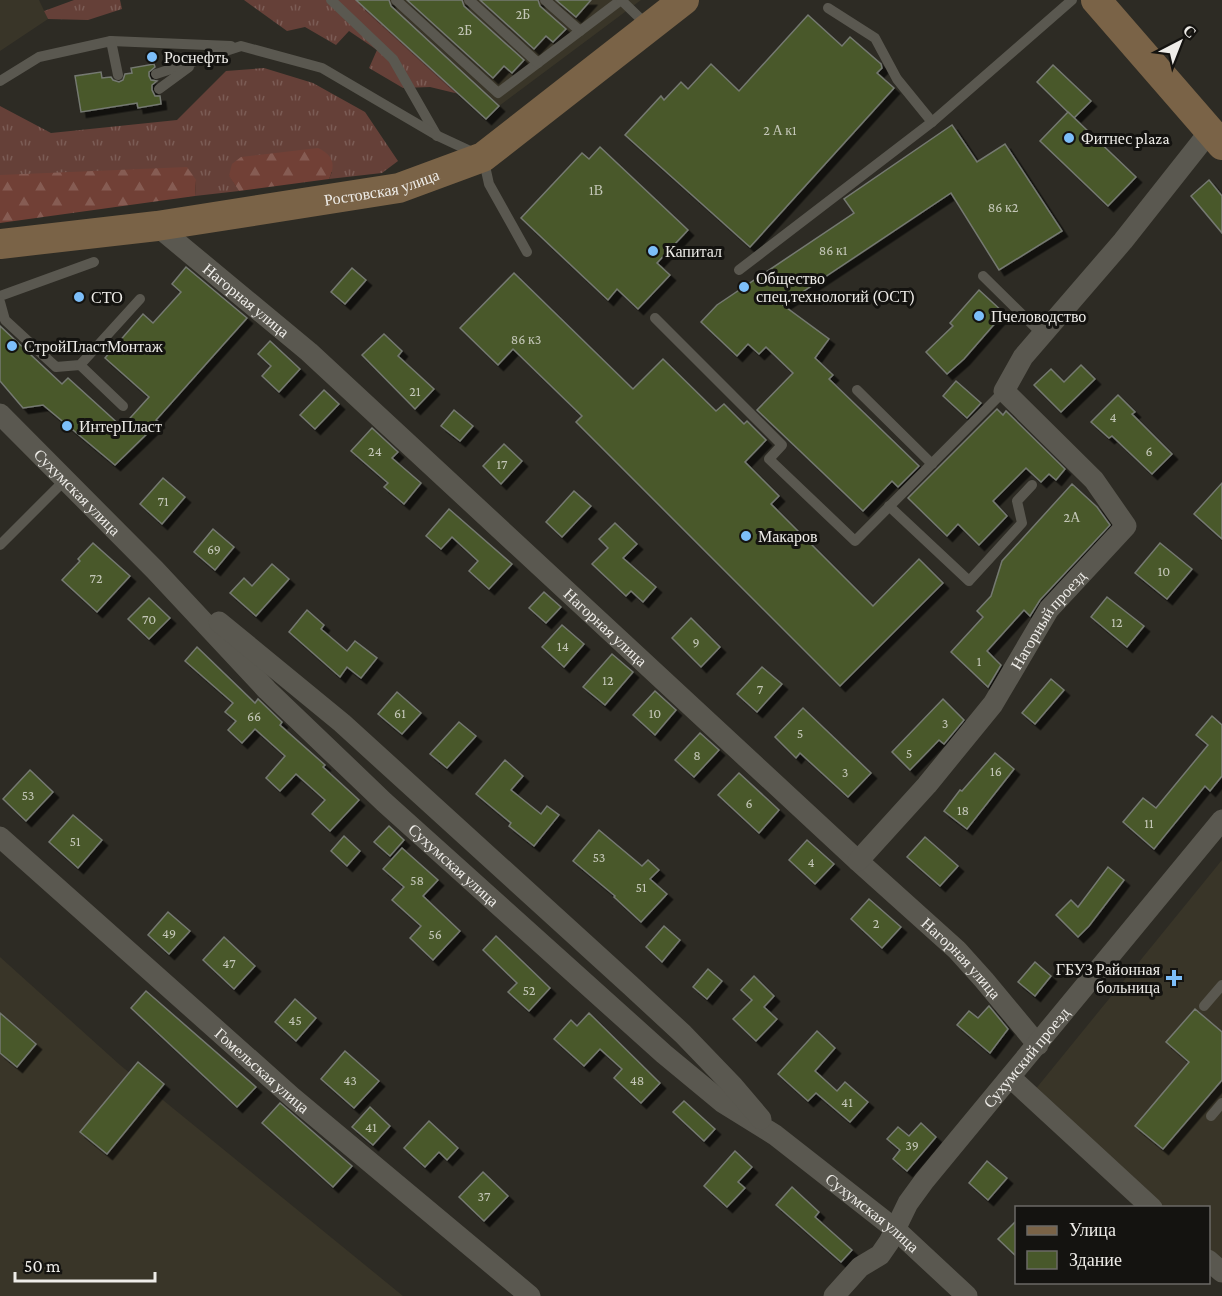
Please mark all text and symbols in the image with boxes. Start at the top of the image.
house number: 2Б [516,6,530,22]
north arrow [1150,12,1210,72]
text: С [1180,21,1200,41]
house number: 2Б [458,22,472,38]
place label: Роснефть [164,49,229,67]
marker: Роснефть [145,50,159,64]
house number: 2 А к1 [763,122,797,138]
place label: Фитнес plaza [1081,130,1170,148]
marker: Фитнес plaza [1062,131,1076,145]
street label: Ростовская улица [323,166,441,209]
house number: 1В [589,182,603,198]
house number: 86 к2 [988,199,1019,215]
house number: 86 к1 [819,242,848,258]
place label: Капитал [665,243,722,260]
marker: Капитал [646,244,660,258]
street label: Нагорная улица [200,260,292,341]
place label: Общество спец.технологий (ОСТ) [756,270,915,306]
marker: Общество спец.технологий (ОСТ) [737,280,751,294]
place label: СТО [91,289,123,306]
marker: СТО [72,290,86,304]
place label: Пчеловодство [991,308,1086,326]
marker: Пчеловодство [972,309,986,323]
house number: 86 к3 [511,331,541,347]
place label: СтройПластМонтаж [24,338,164,356]
marker: СтройПластМонтаж [5,339,19,353]
house number: 21 [409,383,421,399]
house number: 4 [1109,409,1117,425]
place label: ИнтерПласт [79,418,162,436]
marker: ИнтерПласт [60,419,74,433]
house number: 24 [368,443,382,459]
house number: 6 [1145,443,1153,459]
street label: Сухумская улица [31,446,124,539]
house number: 17 [496,456,508,472]
house number: 71 [157,493,169,509]
house number: 2А [1064,509,1081,525]
place label: Макаров [758,528,818,546]
marker: Макаров [739,529,753,543]
house number: 69 [207,541,221,557]
house number: 10 [1158,563,1170,579]
street label: Нагорный проезд [1007,567,1090,672]
house number: 72 [89,570,103,586]
street label: Нагорная улица [561,585,650,670]
house number: 70 [142,611,156,627]
house number: 12 [1111,614,1123,630]
house number: 9 [692,634,700,650]
house number: 14 [557,638,569,654]
house number: 1 [977,653,982,669]
house number: 12 [602,672,614,688]
house number: 7 [757,681,764,697]
house number: 61 [394,705,406,721]
house number: 10 [649,705,661,721]
house number: 66 [247,708,261,724]
house number: 3 [942,715,948,731]
house number: 5 [797,725,803,741]
house number: 5 [906,745,912,761]
house number: 8 [693,747,701,763]
house number: 16 [990,763,1002,779]
house number: 3 [842,764,848,780]
house number: 53 [21,787,35,803]
house number: 6 [745,795,753,811]
house number: 18 [957,802,969,818]
house number: 11 [1144,815,1154,831]
street label: Сухумская улица [405,820,502,910]
house number: 51 [69,833,81,849]
house number: 53 [592,849,606,865]
house number: 4 [807,854,815,870]
house number: 58 [410,872,424,888]
house number: 51 [635,879,647,895]
street label: Нагорная улица [918,914,1004,1002]
house number: 2 [873,915,880,931]
house number: 49 [162,925,176,941]
house number: 56 [428,926,442,942]
house number: 47 [222,955,236,971]
place label: ГБУЗ Районная больница [1056,961,1161,997]
marker: ГБУЗ Районная больница [1165,969,1183,987]
house number: 52 [523,982,536,998]
street label: Сухумский проезд [980,1004,1074,1111]
house number: 45 [288,1012,302,1028]
street label: Гомельская улица [211,1025,312,1117]
house number: 43 [343,1072,357,1088]
house number: 48 [630,1072,644,1088]
house number: 41 [841,1094,853,1110]
house number: 41 [365,1119,377,1135]
house number: 39 [905,1137,919,1153]
street label: Сухумская улица [822,1170,922,1256]
house number: 37 [478,1188,491,1204]
legend [1015,1206,1210,1284]
text: Улица [1069,1220,1116,1240]
scale bar [15,1245,154,1283]
text: Здание [1069,1250,1122,1270]
text: 50 m [24,1256,61,1276]

